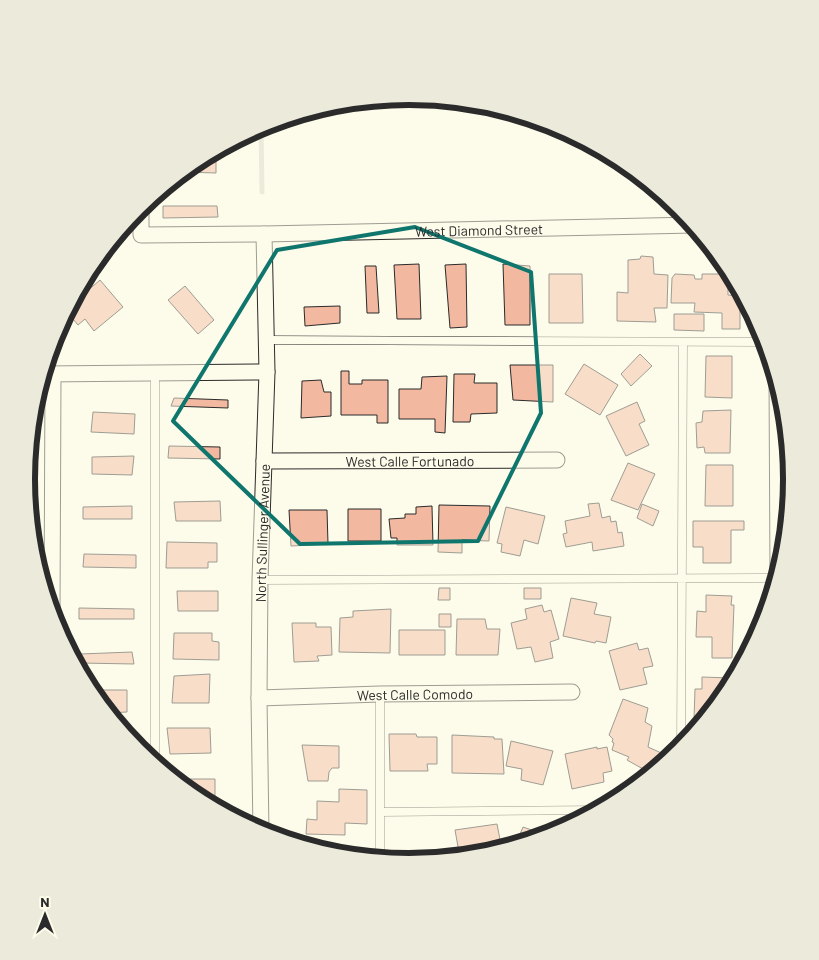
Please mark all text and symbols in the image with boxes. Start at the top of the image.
street label: West Diamond Street [415,220,543,239]
street label: West Calle Fortunado [346,452,474,469]
street label: North Sullinger Avenue [251,464,272,602]
street label: West Calle Comodo [356,685,473,703]
north arrow [20,890,70,940]
text: N [40,893,50,910]

